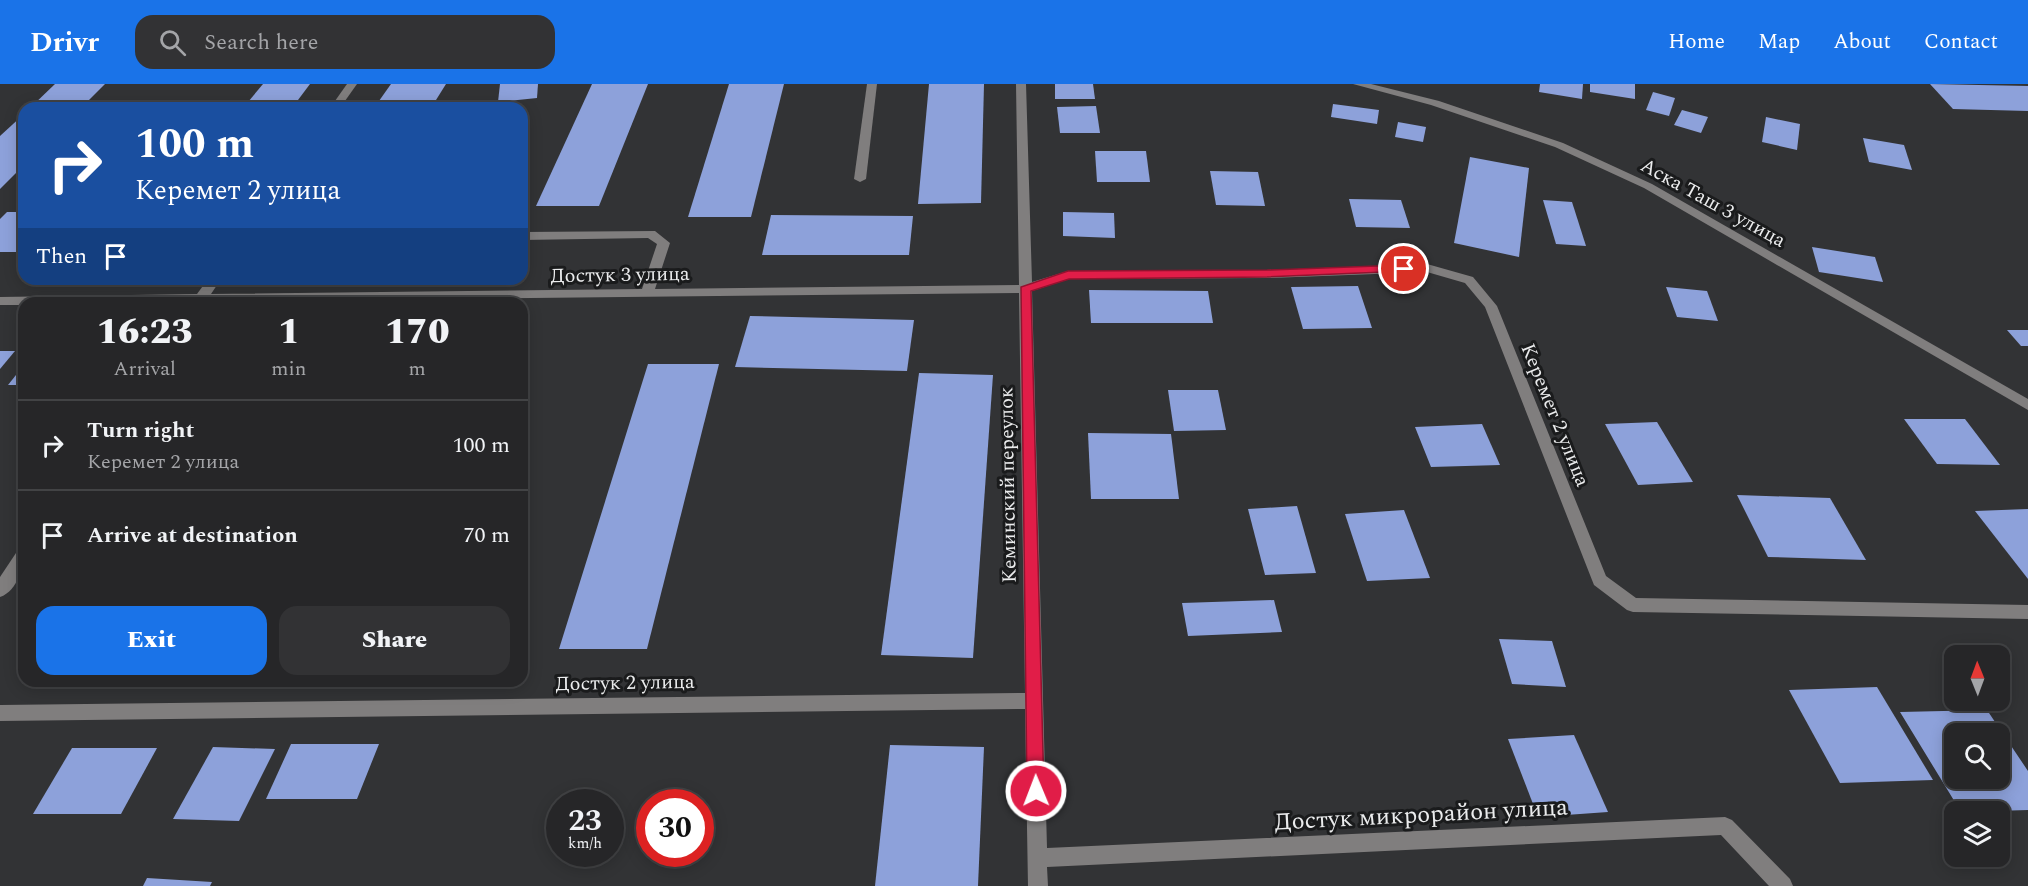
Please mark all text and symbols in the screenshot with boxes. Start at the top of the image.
search box [135,15,555,69]
text: Drivr [30,21,99,64]
icon: search [156,26,189,59]
text: Search here [204,26,318,59]
text: Home [1668,26,1725,58]
text: Map [1758,26,1800,58]
text: About [1833,26,1891,58]
text: Contact [1924,26,1998,58]
text: 100 m [135,113,254,176]
icon: right [36,126,114,204]
street label: Аска Таш 3 улица [1635,151,1791,256]
text: Керемет 2 улица [135,170,341,212]
text: Then [36,240,87,273]
icon: arrive [99,240,132,273]
pin [1378,243,1429,294]
icon: arrive [1387,252,1420,285]
street label: Достук 3 улица [550,259,690,291]
text: 16:23 [96,305,193,360]
text: 1 [278,305,300,360]
text: 170 [385,305,450,360]
street label: Керемет 2 улица [1513,339,1598,491]
text: Arrival [114,354,176,384]
text: min [271,354,306,384]
text: m [409,354,426,384]
street label: Кеминский переулок [991,387,1025,583]
text: Turn right [87,414,194,447]
icon: right [36,429,69,462]
text: 100 m [453,429,510,462]
text: Керемет 2 улица [87,447,239,477]
icon: arrive [36,519,69,552]
text: Arrive at destination [87,519,298,552]
text: 70 m [464,519,510,552]
button: Exit [36,606,267,675]
button: Share [279,606,510,675]
north arrow [1944,645,2010,711]
map controls [1944,645,2010,867]
street label: Достук 2 улица [555,667,695,699]
button: search [1944,723,2010,789]
position arrow [1004,759,1068,823]
speed limit sign: 30 [636,789,714,867]
street label: Достук микрорайон улица [1273,789,1569,841]
text: 23 [568,798,602,844]
button: layers [1944,801,2010,867]
text: km/h [568,832,602,855]

